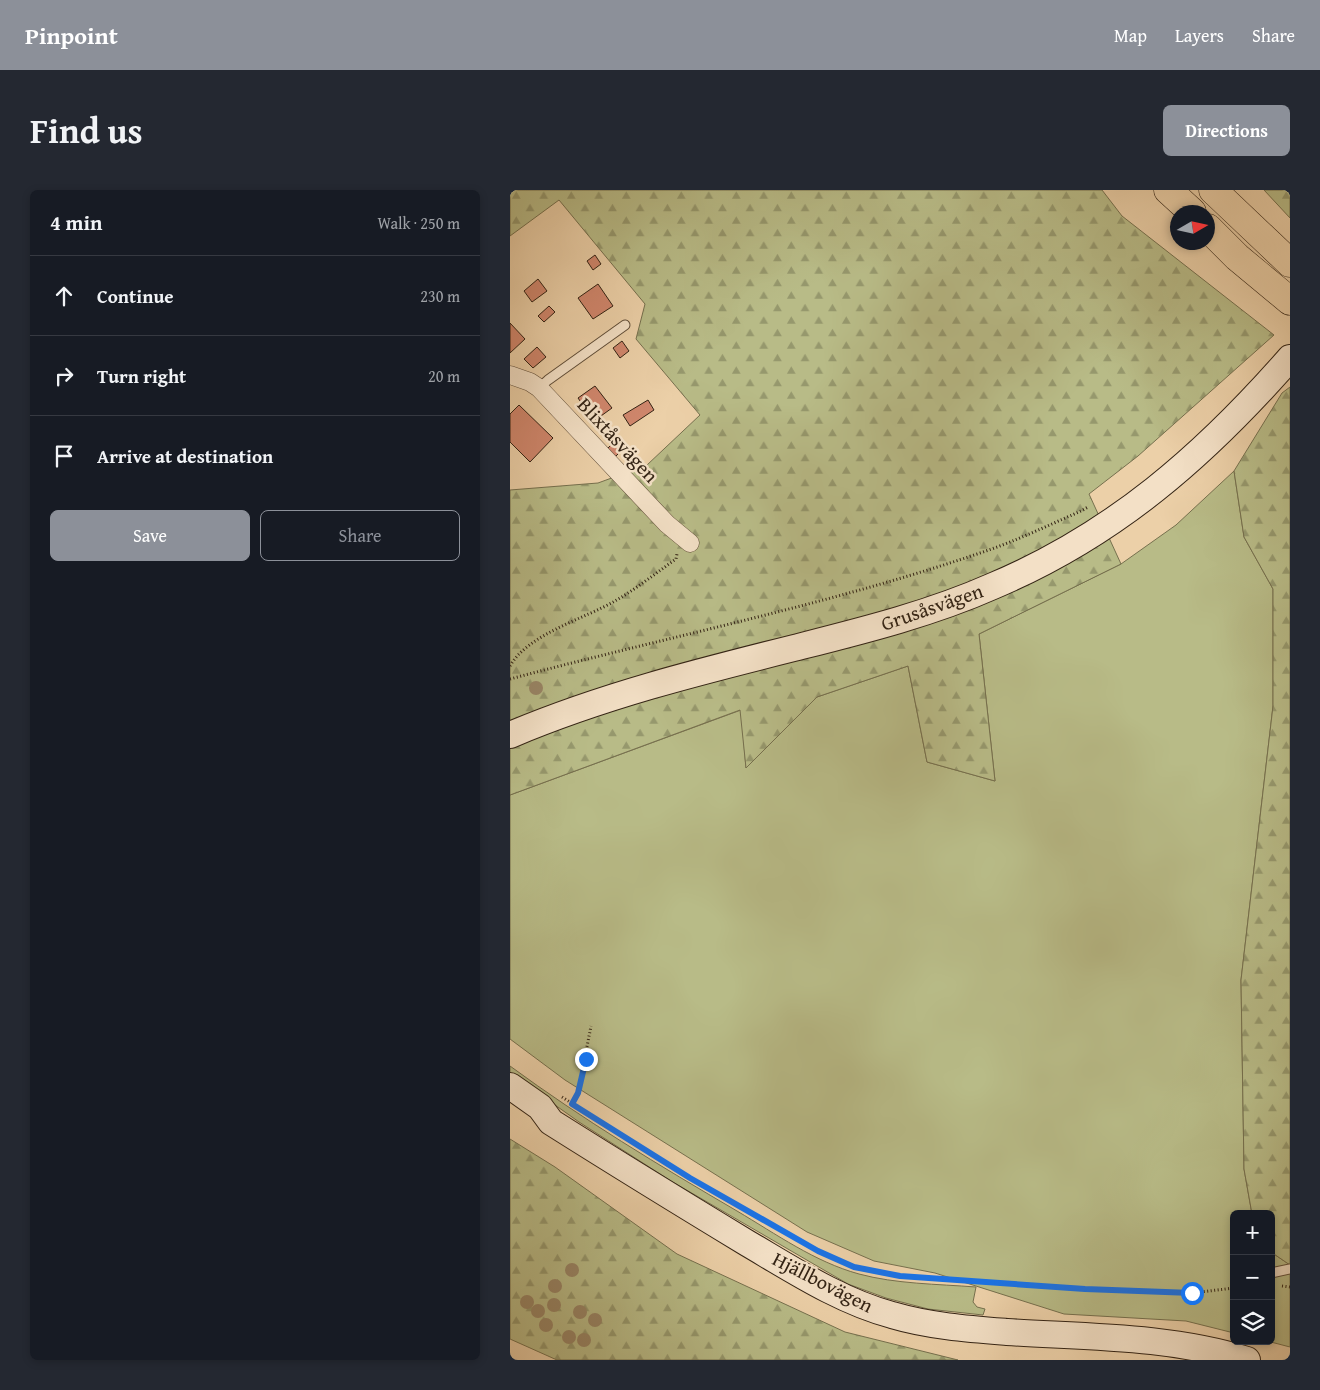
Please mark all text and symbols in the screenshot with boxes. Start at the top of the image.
text: Pinpoint [25,18,118,53]
text: Map [1114,22,1147,49]
text: Layers [1175,22,1224,49]
text: Share [1252,22,1295,49]
text: Find us [30,105,143,156]
button: Directions [1163,105,1290,156]
north arrow [1170,205,1215,250]
text: 4 min [50,207,102,238]
text: Walk · 250 m [377,211,460,235]
icon: ahead [50,282,78,310]
text: Continue [97,282,174,310]
text: 230 m [420,284,460,308]
icon: right [50,362,78,390]
text: Turn right [97,362,186,390]
text: 20 m [428,364,460,388]
street label: Blixtåsvägen [571,391,666,489]
icon: arrive [50,442,78,470]
text: Arrive at destination [97,442,273,470]
button: Save [50,510,250,561]
button: Share [260,510,460,561]
street label: Grusåsvägen [877,576,987,638]
route end [575,1048,598,1071]
map controls [1230,1210,1275,1345]
button: + [1230,1210,1275,1255]
street label: Hjällbovägen [768,1244,879,1319]
button: − [1230,1255,1275,1300]
route start [1181,1282,1204,1305]
button: layers [1230,1300,1275,1345]

